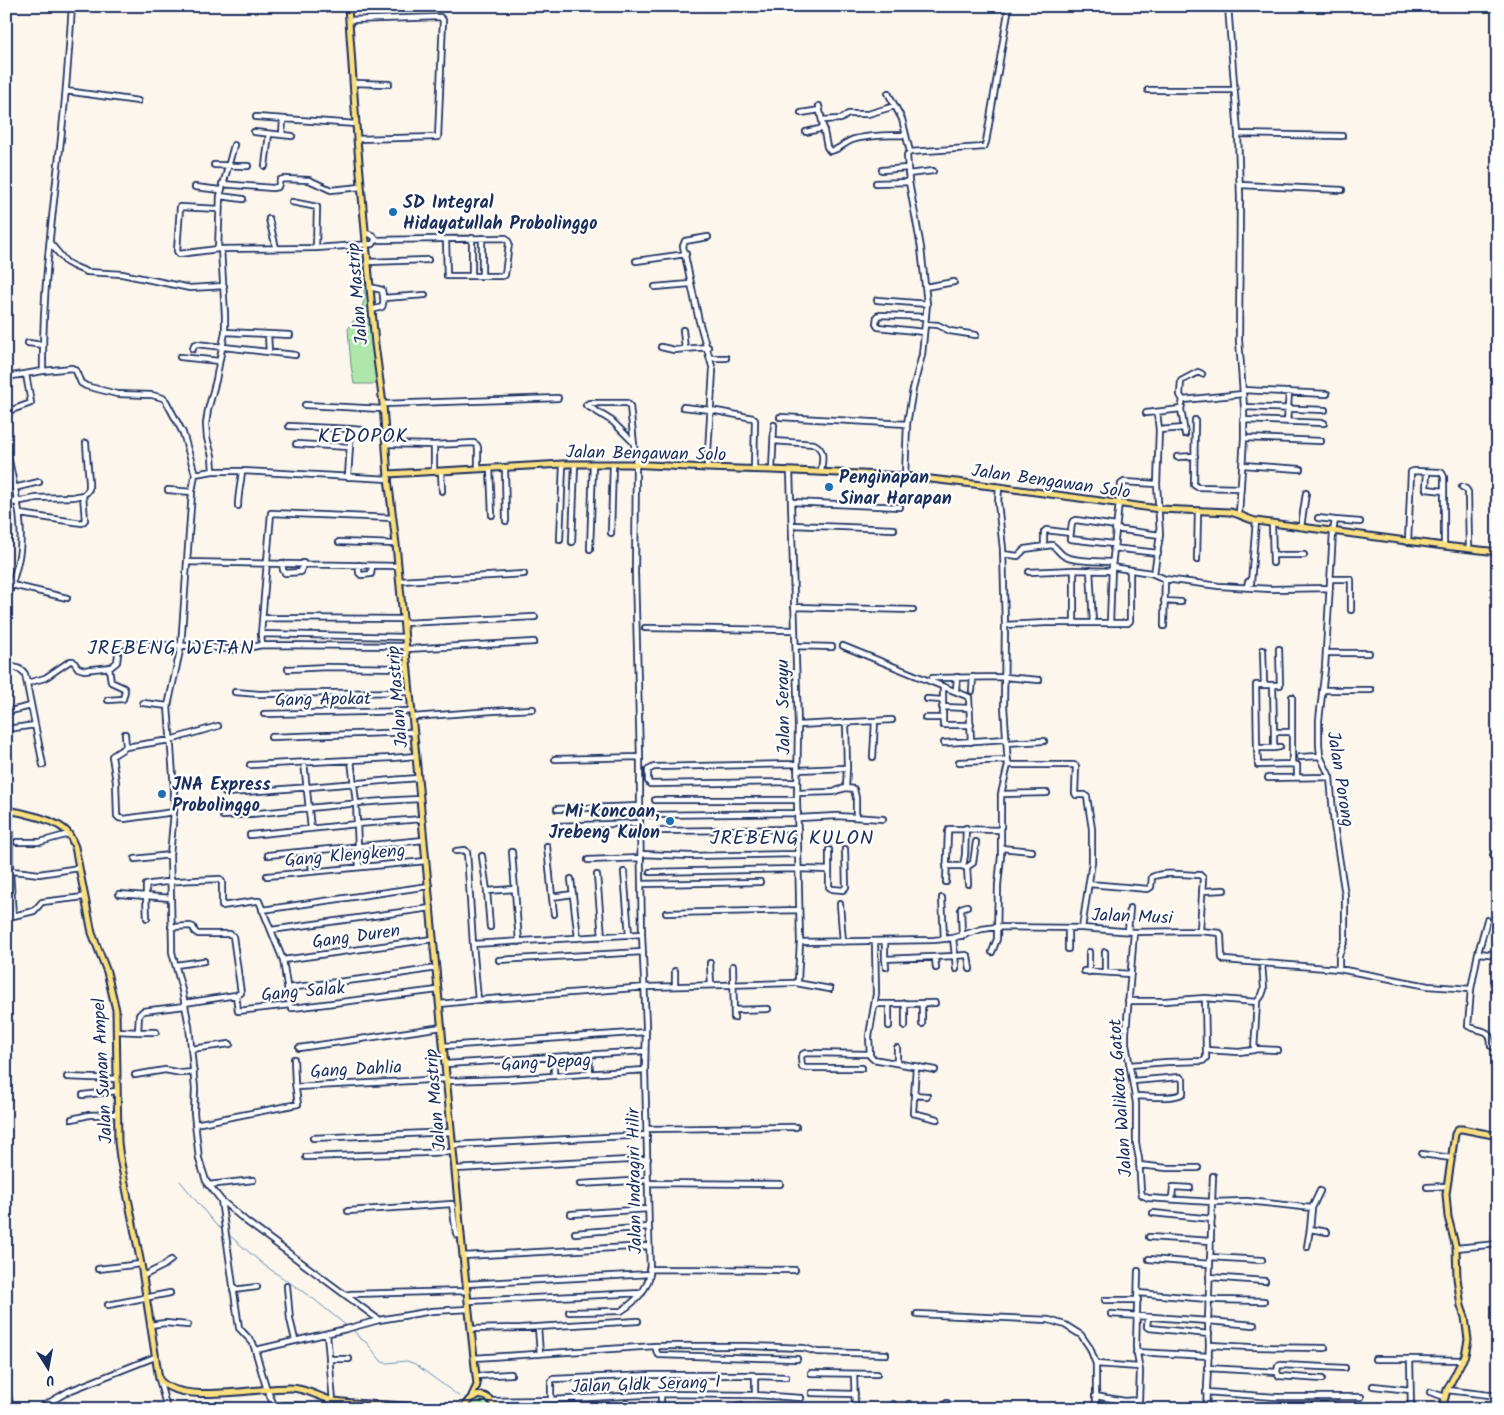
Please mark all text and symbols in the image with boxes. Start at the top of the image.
place label: SD Integral Hidayatullah Probolinggo [403,189,598,239]
marker: SD Integral Hidayatullah Probolinggo [387,206,399,218]
street label: Jalan Mastrip [340,241,377,346]
district label: KEDOPOK [318,421,408,453]
street label: Jalan Bengawan Solo [566,439,726,470]
street label: Jalan Bengawan Solo [969,457,1132,508]
place label: Penginapan Sinar Harapan [839,464,952,514]
marker: Penginapan Sinar Harapan [823,481,835,493]
district label: JREBENG WETAN [87,633,255,665]
street label: Jalan Mastrip [380,644,417,749]
street label: Jalan Serayu [769,659,800,755]
street label: Gang Apokat [275,685,372,716]
street label: Jalan Porong [1318,729,1361,829]
place label: JNA Express Probolinggo [172,771,271,821]
marker: JNA Express Probolinggo [156,788,168,800]
place label: Mi Koncoan, Jrebeng Kulon [549,798,660,848]
marker: Mi Koncoan, Jrebeng Kulon [664,815,676,827]
district label: JREBENG KULON [710,823,874,855]
street label: Gang Klengkeng [284,837,407,876]
street label: Jalan Musi [1091,902,1174,933]
street label: Gang Duren [310,917,402,958]
street label: Gang Salak [260,974,347,1011]
street label: Jalan Sunan Ampel [85,997,122,1145]
street label: Jalan Walikota Gatot [1101,1017,1141,1178]
street label: Jalan Mastrip [418,1047,455,1152]
street label: Gang Depag [500,1047,592,1080]
street label: Gang Dahlia [310,1054,403,1087]
street label: Jalan Indragiri Hilir [620,1107,651,1254]
north arrow [22,1342,72,1392]
text: U [43,1368,56,1391]
street label: Jalan Gldk Serang I [571,1368,721,1403]

